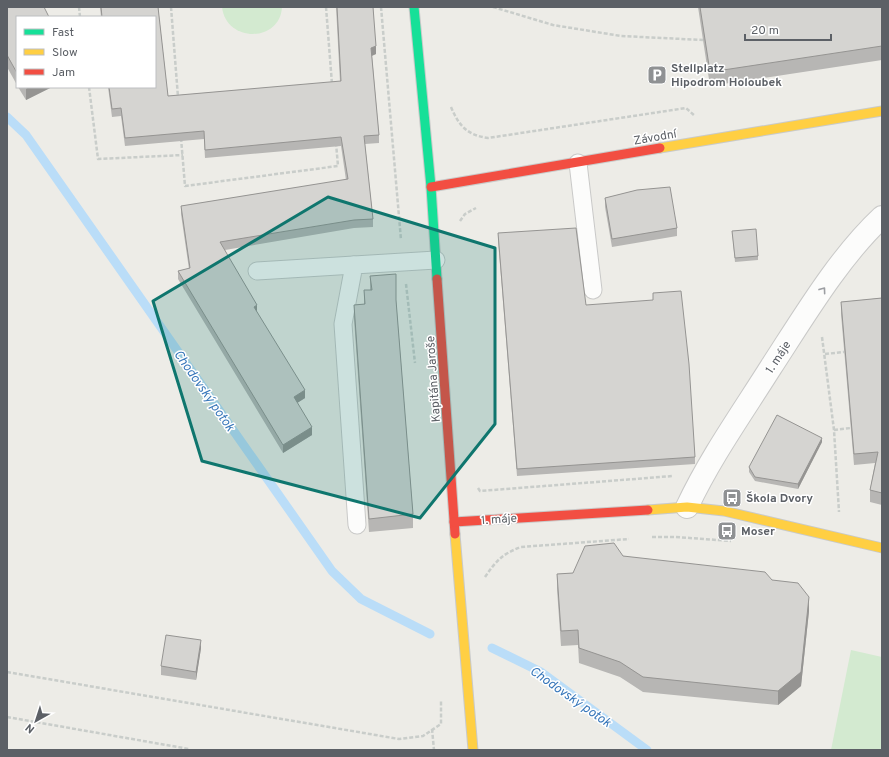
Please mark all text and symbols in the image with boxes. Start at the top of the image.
legend [16,16,156,88]
scale bar [745,16,831,42]
text: 20 m [751,23,779,39]
text: Fast [52,25,74,41]
text: Slow [52,45,78,61]
place label: Stellplatz Hipodrom Holoubek [671,61,782,91]
parking icon: Stellplatz Hipodrom Holoubek [646,64,668,86]
text: Jam [52,65,75,81]
street label: Závodní [632,126,679,150]
one-way arrow [818,287,825,294]
street label: Kapitána Jaroše [423,335,445,423]
street label: 1. máje [762,338,795,377]
water label: Chodovský potok [169,347,238,435]
bus stop icon: Škola Dvory [721,487,743,509]
place label: Škola Dvory [746,491,813,507]
street label: 1. máje [481,511,518,529]
bus stop icon: Moser [716,520,738,542]
place label: Moser [741,524,775,540]
water label: Chodovský potok [526,664,614,732]
north arrow [16,701,56,741]
text: N [23,720,38,736]

